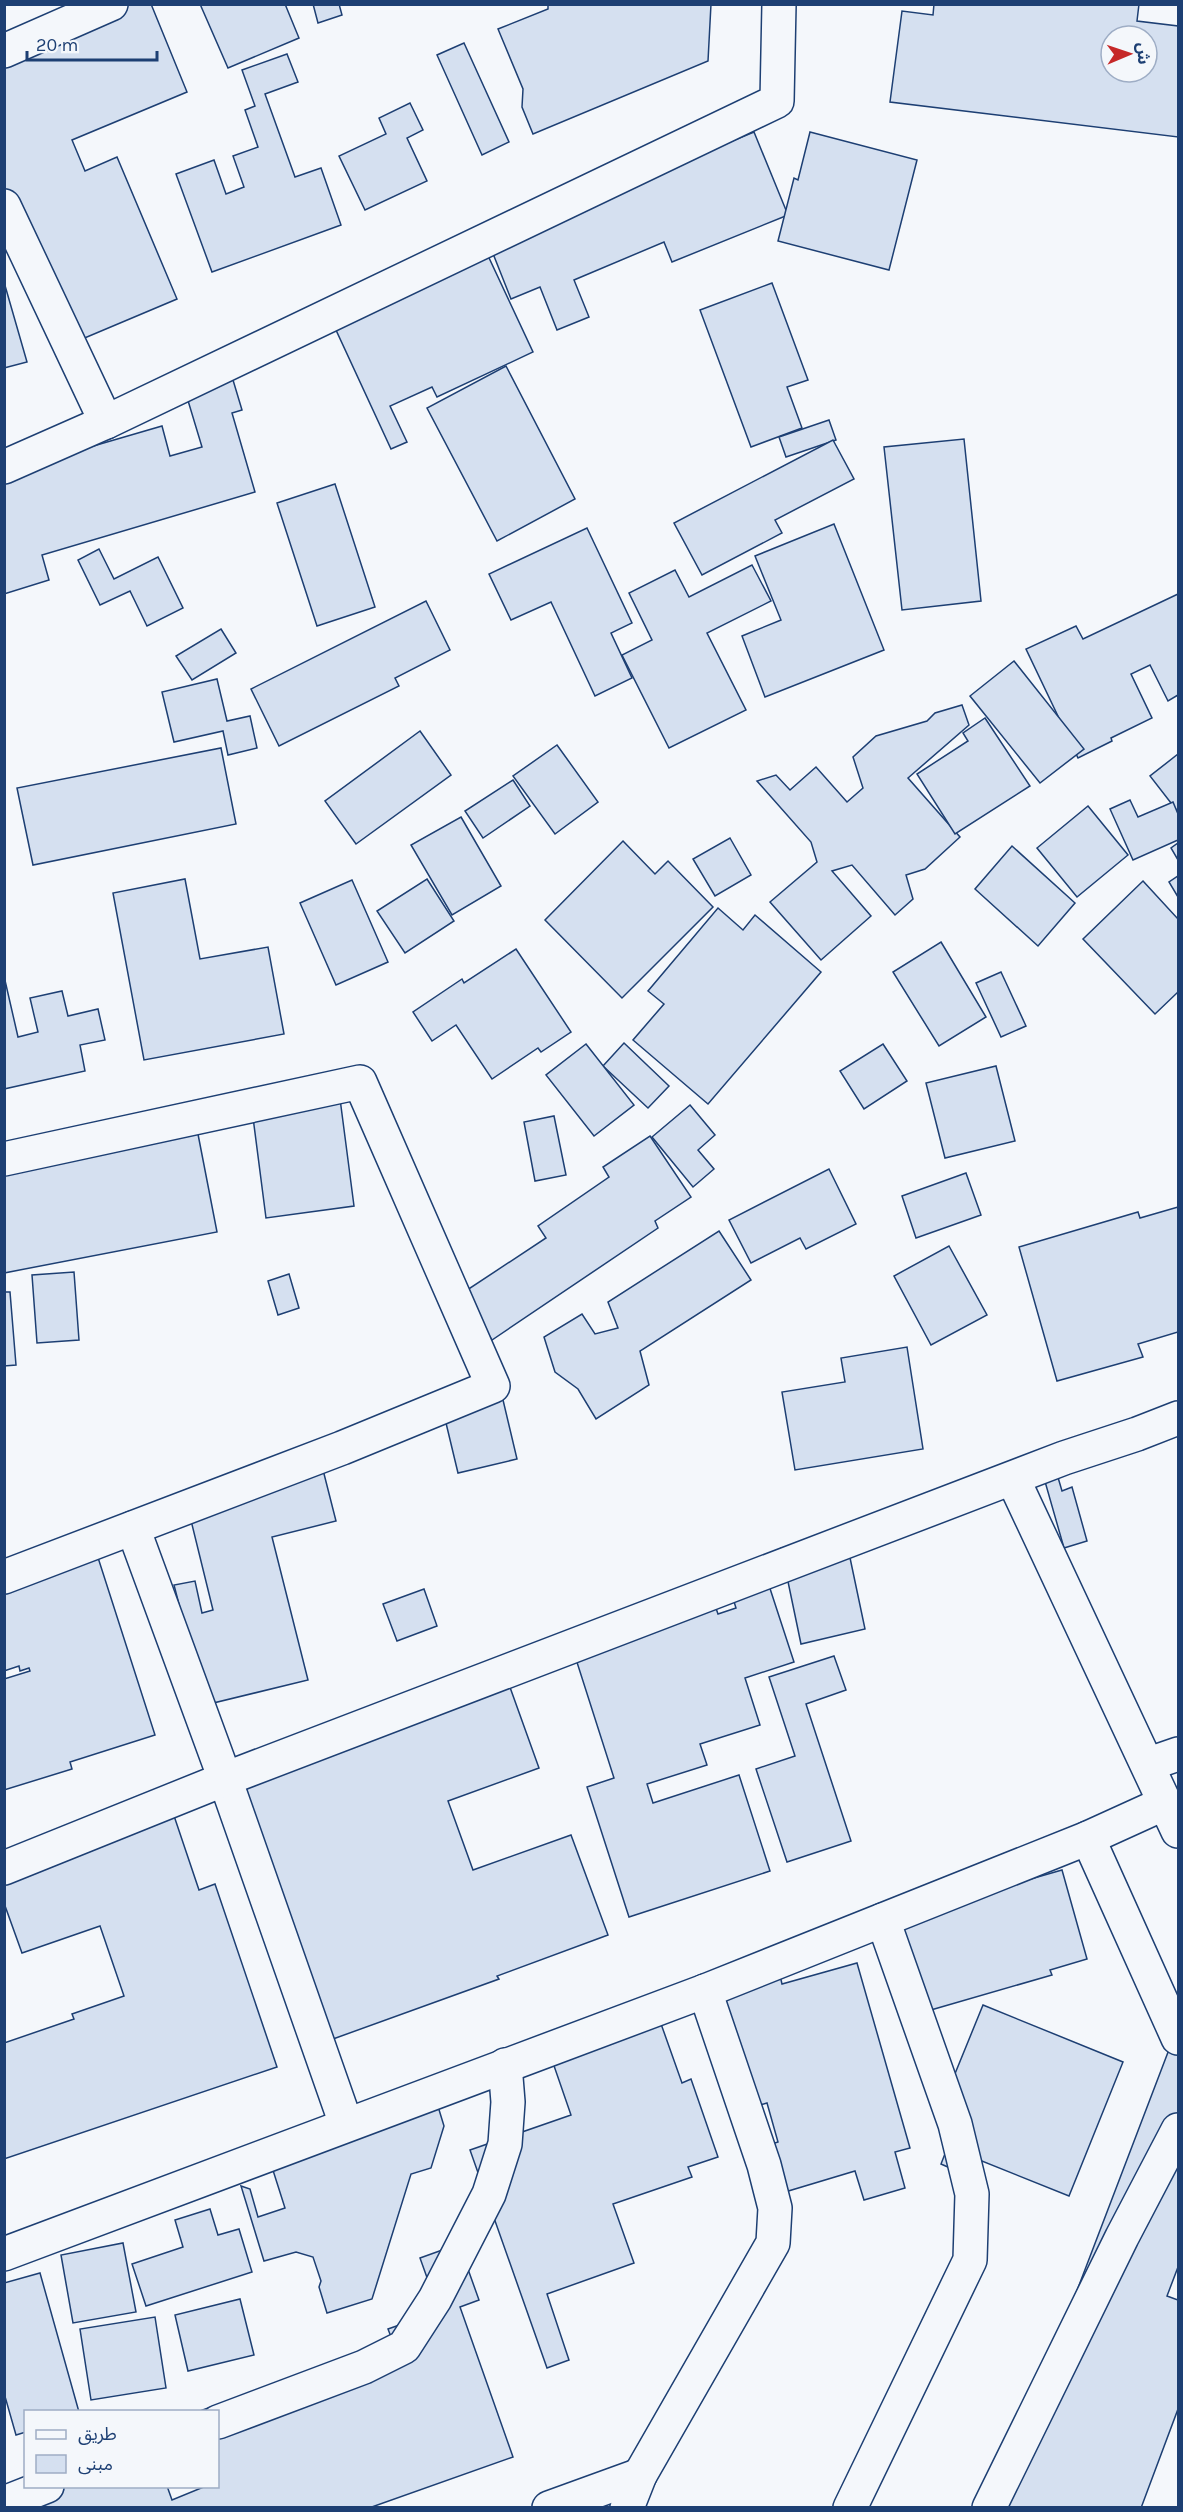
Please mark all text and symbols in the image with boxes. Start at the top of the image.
scale bar [27,24,158,62]
north arrow [1099,24,1159,84]
text: 20 m [36,34,78,56]
text: ش [1134,42,1153,65]
legend [24,2410,219,2488]
text: طريق [78,2423,117,2445]
text: مبنى [78,2453,113,2475]

